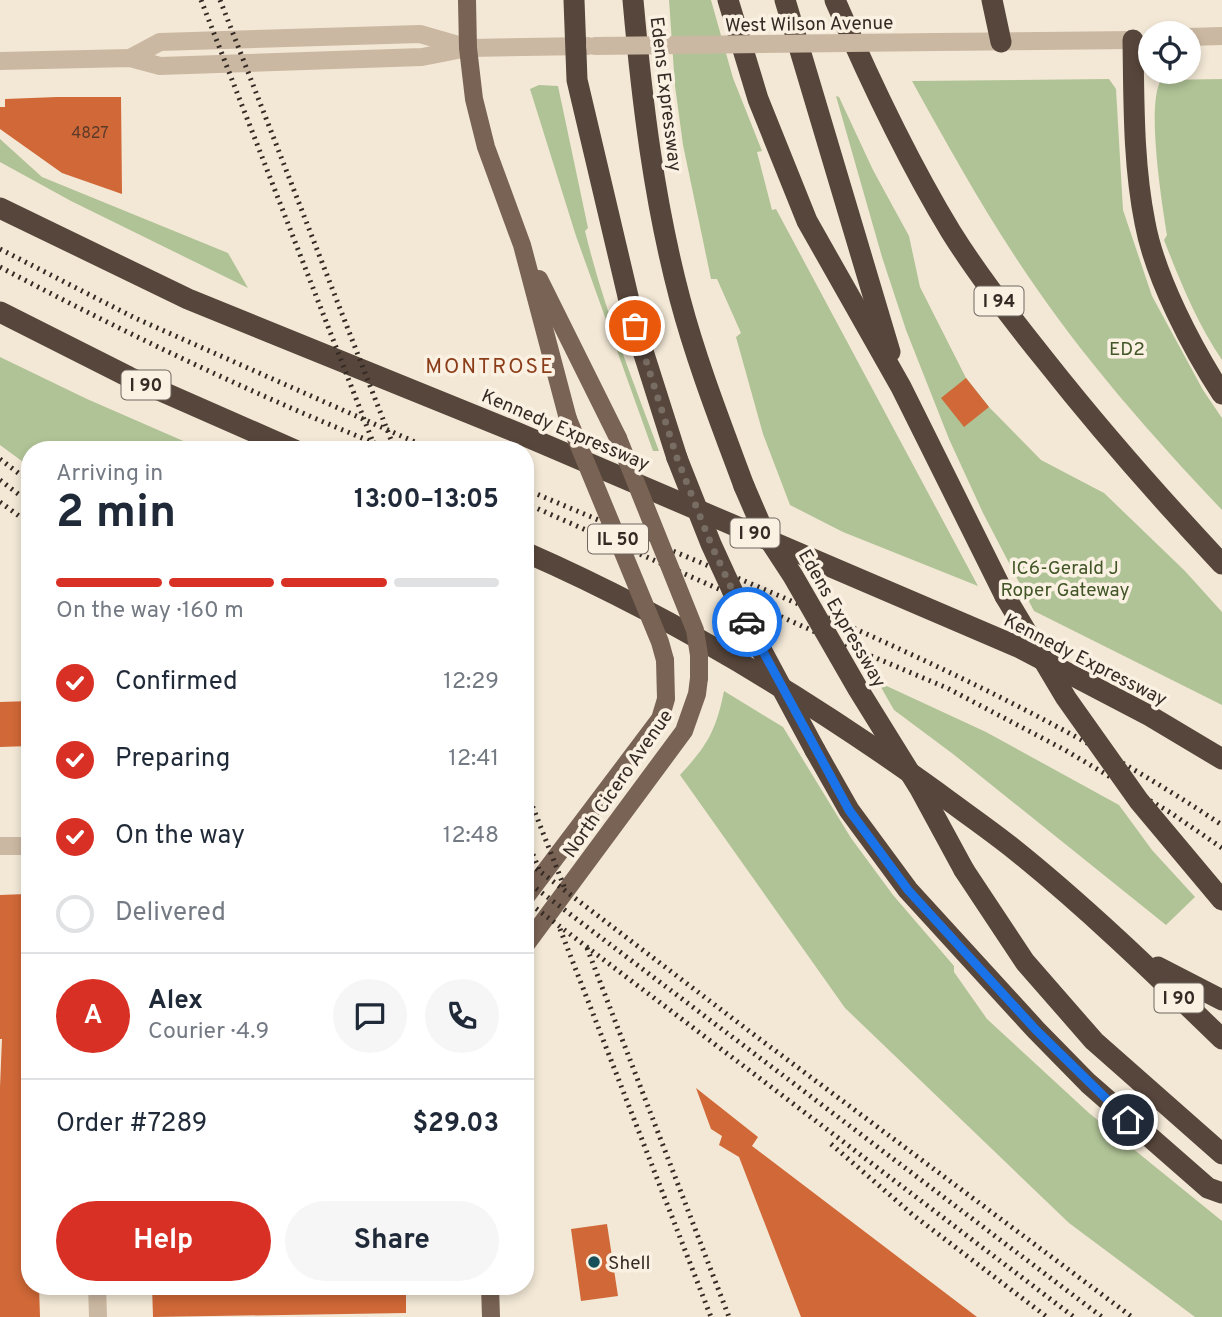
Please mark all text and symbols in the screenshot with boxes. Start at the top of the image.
street label: West Wilson Avenue [725,12,893,38]
street label: Edens Expressway [644,15,686,173]
map controls [1138,21,1201,84]
button: locate [1138,21,1201,84]
house number: 4827 [71,124,109,144]
road number: I 94 [974,286,1024,316]
pin [605,296,665,356]
icon: bag [616,307,654,345]
park label: ED2 [1109,338,1145,362]
district label: MONTROSE [425,354,555,381]
road number: I 90 [122,370,170,400]
street label: Kennedy Expressway [478,385,653,477]
text: Arriving in [56,460,163,489]
text: 13:00–13:05 [354,484,499,517]
text: 2 min [56,485,176,544]
road number: I 90 [730,518,780,548]
road number: IL 50 [588,524,648,554]
street label: Edens Expressway [792,546,891,692]
park label: IC6-Gerald J Roper Gateway [1000,557,1130,603]
courier [712,587,782,657]
text: On the way · 160 m [56,597,244,626]
icon: car [728,603,766,641]
street label: Kennedy Expressway [999,609,1171,712]
icon: check [56,664,94,702]
text: Confirmed [115,666,238,699]
text: 12:29 [443,668,499,697]
street label: North Cicero Avenue [558,705,679,863]
icon: check [56,741,94,779]
text: Preparing [115,743,230,776]
text: 12:41 [448,745,499,774]
icon: check [56,818,94,856]
text: On the way [115,820,245,853]
text: 12:48 [443,822,499,851]
text: Delivered [115,897,226,930]
button: chat [333,979,407,1053]
button: phone [425,979,499,1053]
road number: I 90 [1154,984,1204,1013]
text: Alex [148,985,203,1018]
text: A [84,1000,102,1033]
text: Courier · 4.9 [148,1018,269,1047]
pin [1098,1090,1158,1150]
icon: home [1109,1101,1147,1139]
text: Order #7289 [56,1108,207,1141]
text: $29.03 [412,1108,499,1141]
button: Help [56,1201,271,1281]
button: Share [285,1201,499,1281]
place label: Shell [608,1252,651,1276]
marker: Shell [586,1254,602,1270]

